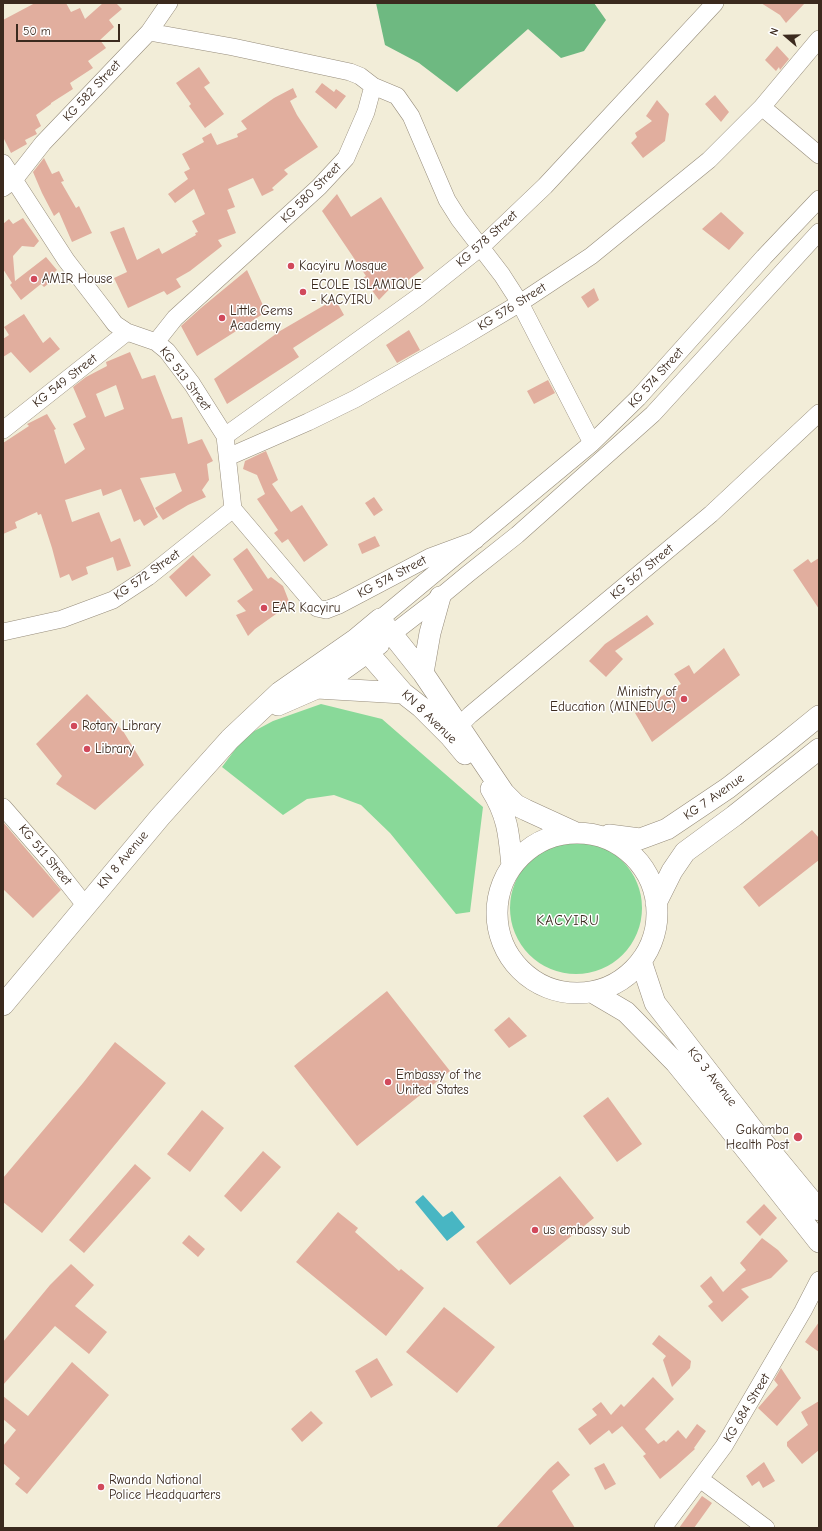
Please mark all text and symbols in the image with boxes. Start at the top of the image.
scale bar [18,16,122,42]
north arrow [766,16,806,56]
text: 50 m [23,24,51,38]
text: N [767,26,782,37]
street label: KG 582 Street [60,57,124,125]
street label: KG 580 Street [278,160,344,226]
street label: KG 578 Street [453,207,521,271]
place label: Kacyiru Mosque [299,258,387,274]
marker: Kacyiru Mosque [286,261,296,271]
place label: AMIR House [42,271,112,287]
marker: AMIR House [29,274,39,284]
place label: ECOLE ISLAMIQUE - KACYIRU [311,277,422,308]
street label: KG 576 Street [475,280,549,334]
marker: ECOLE ISLAMIQUE - KACYIRU [298,287,308,297]
place label: Little Gems Academy [230,303,293,334]
marker: Little Gems Academy [217,313,227,323]
street label: KG 513 Street [156,344,214,414]
street label: KG 574 Street [625,345,687,411]
street label: KG 549 Street [30,351,100,411]
street label: KG 567 Street [607,541,677,603]
street label: KG 572 Street [111,546,183,604]
street label: KG 574 Street [355,552,429,602]
place label: EAR Kacyiru [272,600,340,616]
marker: EAR Kacyiru [259,603,269,613]
place label: Ministry of Education (MINEDUC) [550,684,676,715]
street label: KN 8 Avenue [398,687,460,747]
marker: Ministry of Education (MINEDUC) [679,694,689,704]
place label: Rotary Library [82,718,161,734]
marker: Rotary Library [69,721,79,731]
place label: Library [95,741,134,757]
marker: Library [82,744,92,754]
street label: KG 7 Avenue [681,770,747,824]
street label: KG 511 Street [15,821,75,889]
street label: KN 8 Avenue [94,828,152,892]
district label: KACYIRU [536,913,600,929]
street label: KG 3 Avenue [684,1044,740,1110]
place label: Embassy of the United States [396,1067,481,1098]
marker: Embassy of the United States [383,1077,393,1087]
place label: Gakamba Health Post [726,1122,789,1153]
marker: Gakamba Health Post [792,1131,804,1143]
place label: us embassy sub [543,1222,630,1238]
marker: us embassy sub [530,1225,540,1235]
street label: KG 684 Street [720,1371,774,1445]
place label: Rwanda National Police Headquarters [109,1472,221,1503]
marker: Rwanda National Police Headquarters [96,1482,106,1492]

